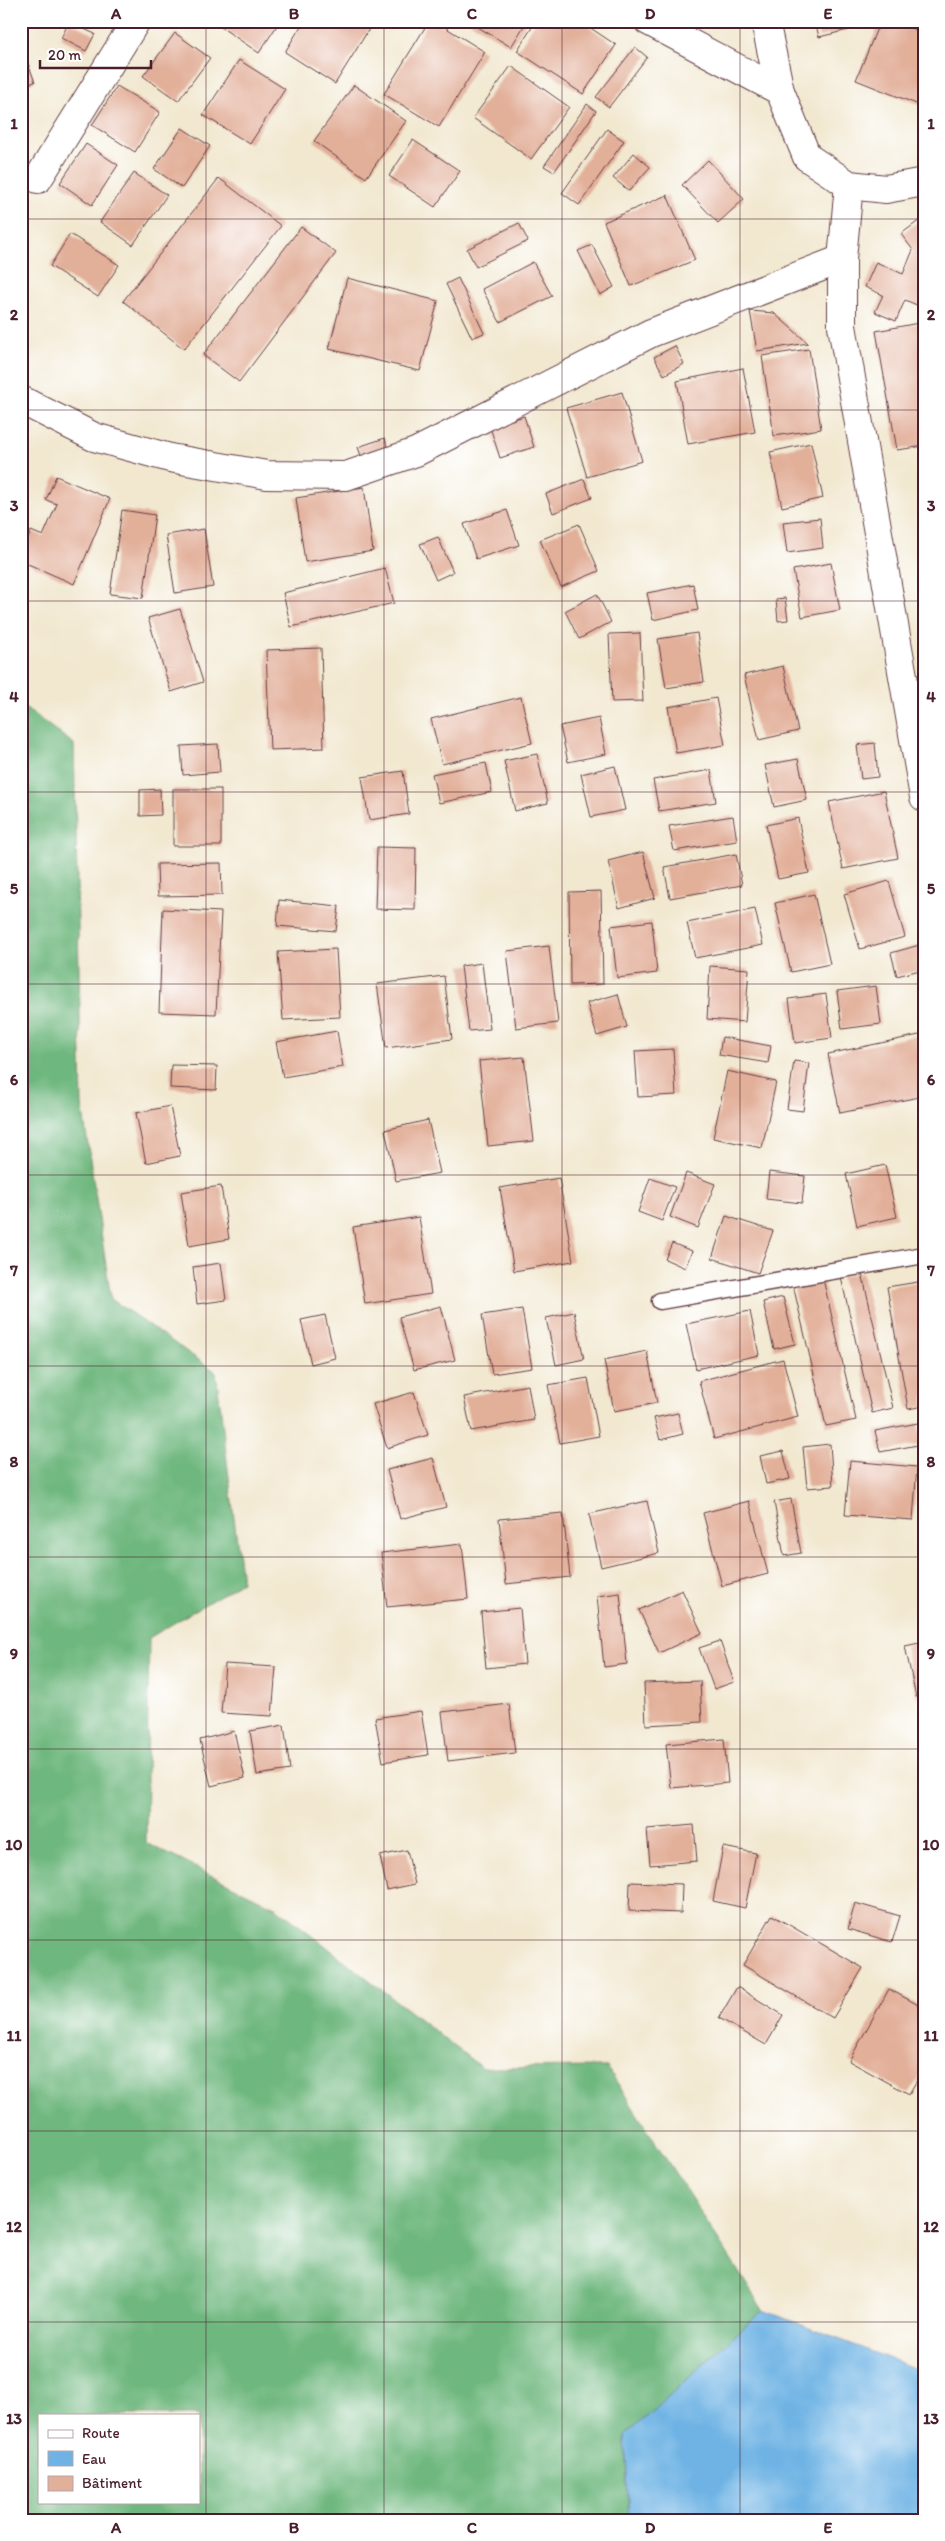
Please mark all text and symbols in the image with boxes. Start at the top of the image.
text: A [110,4,122,23]
text: B [289,4,300,23]
text: C [467,4,478,23]
text: D [645,4,656,23]
text: E [824,4,833,23]
scale bar [40,38,151,70]
text: 20 m [48,46,82,64]
text: 1 [10,114,18,133]
text: 1 [927,114,935,133]
text: 2 [10,305,19,324]
text: 2 [927,305,936,324]
text: 3 [10,496,19,515]
text: 3 [927,496,936,515]
text: 4 [9,687,19,706]
text: 4 [926,687,936,706]
text: 5 [10,879,19,898]
text: 5 [927,879,936,898]
text: 6 [10,1070,19,1089]
text: 6 [927,1070,936,1089]
text: 7 [9,1261,18,1280]
text: 7 [926,1261,935,1280]
text: 8 [10,1452,19,1471]
text: 8 [927,1452,936,1471]
text: 9 [10,1644,18,1663]
text: 9 [927,1644,935,1663]
text: 10 [5,1835,23,1854]
text: 10 [922,1835,940,1854]
text: 11 [7,2026,22,2045]
text: 11 [924,2026,939,2045]
text: 12 [6,2217,23,2236]
text: 12 [923,2217,940,2236]
text: 13 [6,2409,22,2428]
text: 13 [923,2409,939,2428]
legend [38,2414,200,2504]
text: Route [82,2424,120,2442]
text: Eau [82,2450,106,2468]
text: Bâtiment [82,2474,143,2492]
text: A [110,2518,122,2537]
text: B [289,2518,300,2537]
text: C [467,2518,478,2537]
text: D [645,2518,656,2537]
text: E [824,2518,833,2537]

